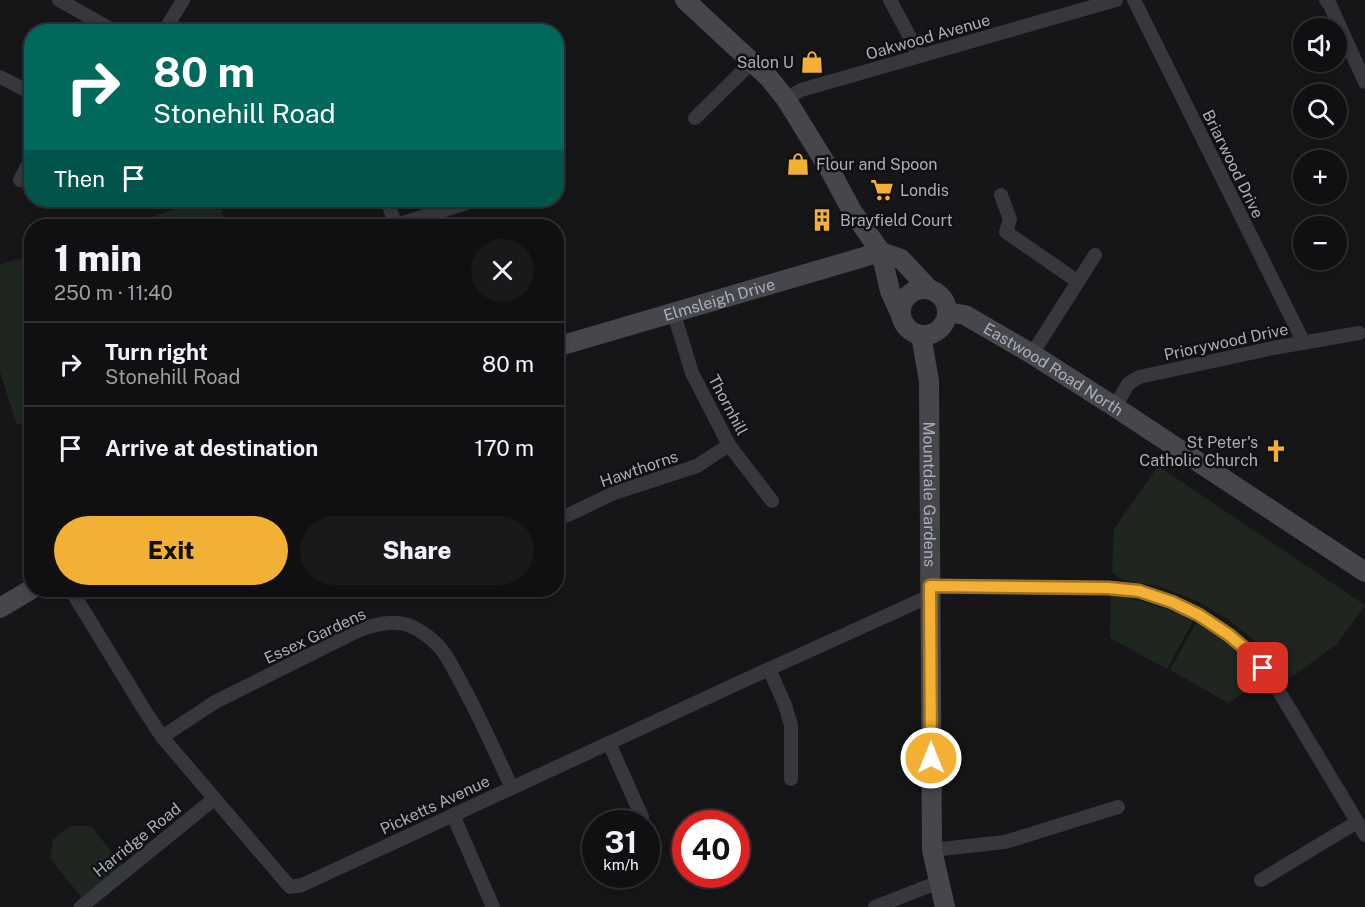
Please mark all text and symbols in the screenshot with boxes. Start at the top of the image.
street label: Oakwood Avenue [864,10,992,64]
map controls [1293,18,1347,270]
button: sound [1293,18,1347,72]
text: 80 m [153,47,255,96]
icon: right [54,48,132,126]
shop icon: Salon U [799,49,825,75]
place label: Salon U [737,53,794,72]
button: search [1293,84,1347,138]
text: Stonehill Road [153,97,336,129]
street label: Briarwood Drive [1199,107,1267,221]
button: + [1293,150,1347,204]
shop icon: Flour and Spoon [785,151,811,177]
place label: Flour and Spoon [816,155,938,174]
icon: arrive [117,162,150,195]
text: Then [54,166,105,192]
supermarket icon: Londis [869,177,895,203]
place label: Londis [900,181,949,200]
building icon: Brayfield Court [809,207,835,233]
place label: Brayfield Court [840,211,953,230]
button: − [1293,216,1347,270]
text: 1 min [54,237,142,279]
button: close [471,239,534,302]
street label: Elmsleigh Drive [661,274,777,325]
text: 250 m · 11:40 [54,281,173,305]
street label: Eastwood Road North [980,318,1127,419]
street label: Priorywood Drive [1162,320,1290,364]
text: Turn right [105,339,208,365]
icon: right [54,348,87,381]
text: 80 m [482,351,534,377]
text: Stonehill Road [105,365,240,389]
street label: Thornhill [704,371,752,439]
street label: Mountdale Gardens [920,421,940,567]
icon: arrive [54,432,87,465]
place label: St Peter's Catholic Church [1139,433,1258,470]
text: Arrive at destination [105,435,318,461]
text: 170 m [474,435,534,461]
church icon: St Peter's Catholic Church [1263,438,1289,464]
street label: Hawthorns [597,447,681,491]
button: Exit [54,516,288,585]
button: Share [300,516,534,585]
street label: Essex Gardens [261,604,369,668]
pin [1237,642,1288,693]
icon: arrive [1246,651,1279,684]
position arrow [899,726,963,790]
street label: Picketts Avenue [377,771,493,839]
street label: Harridge Road [89,799,185,881]
speed limit sign: 40 [672,810,750,888]
text: 31 [605,824,637,860]
text: km/h [603,856,639,873]

